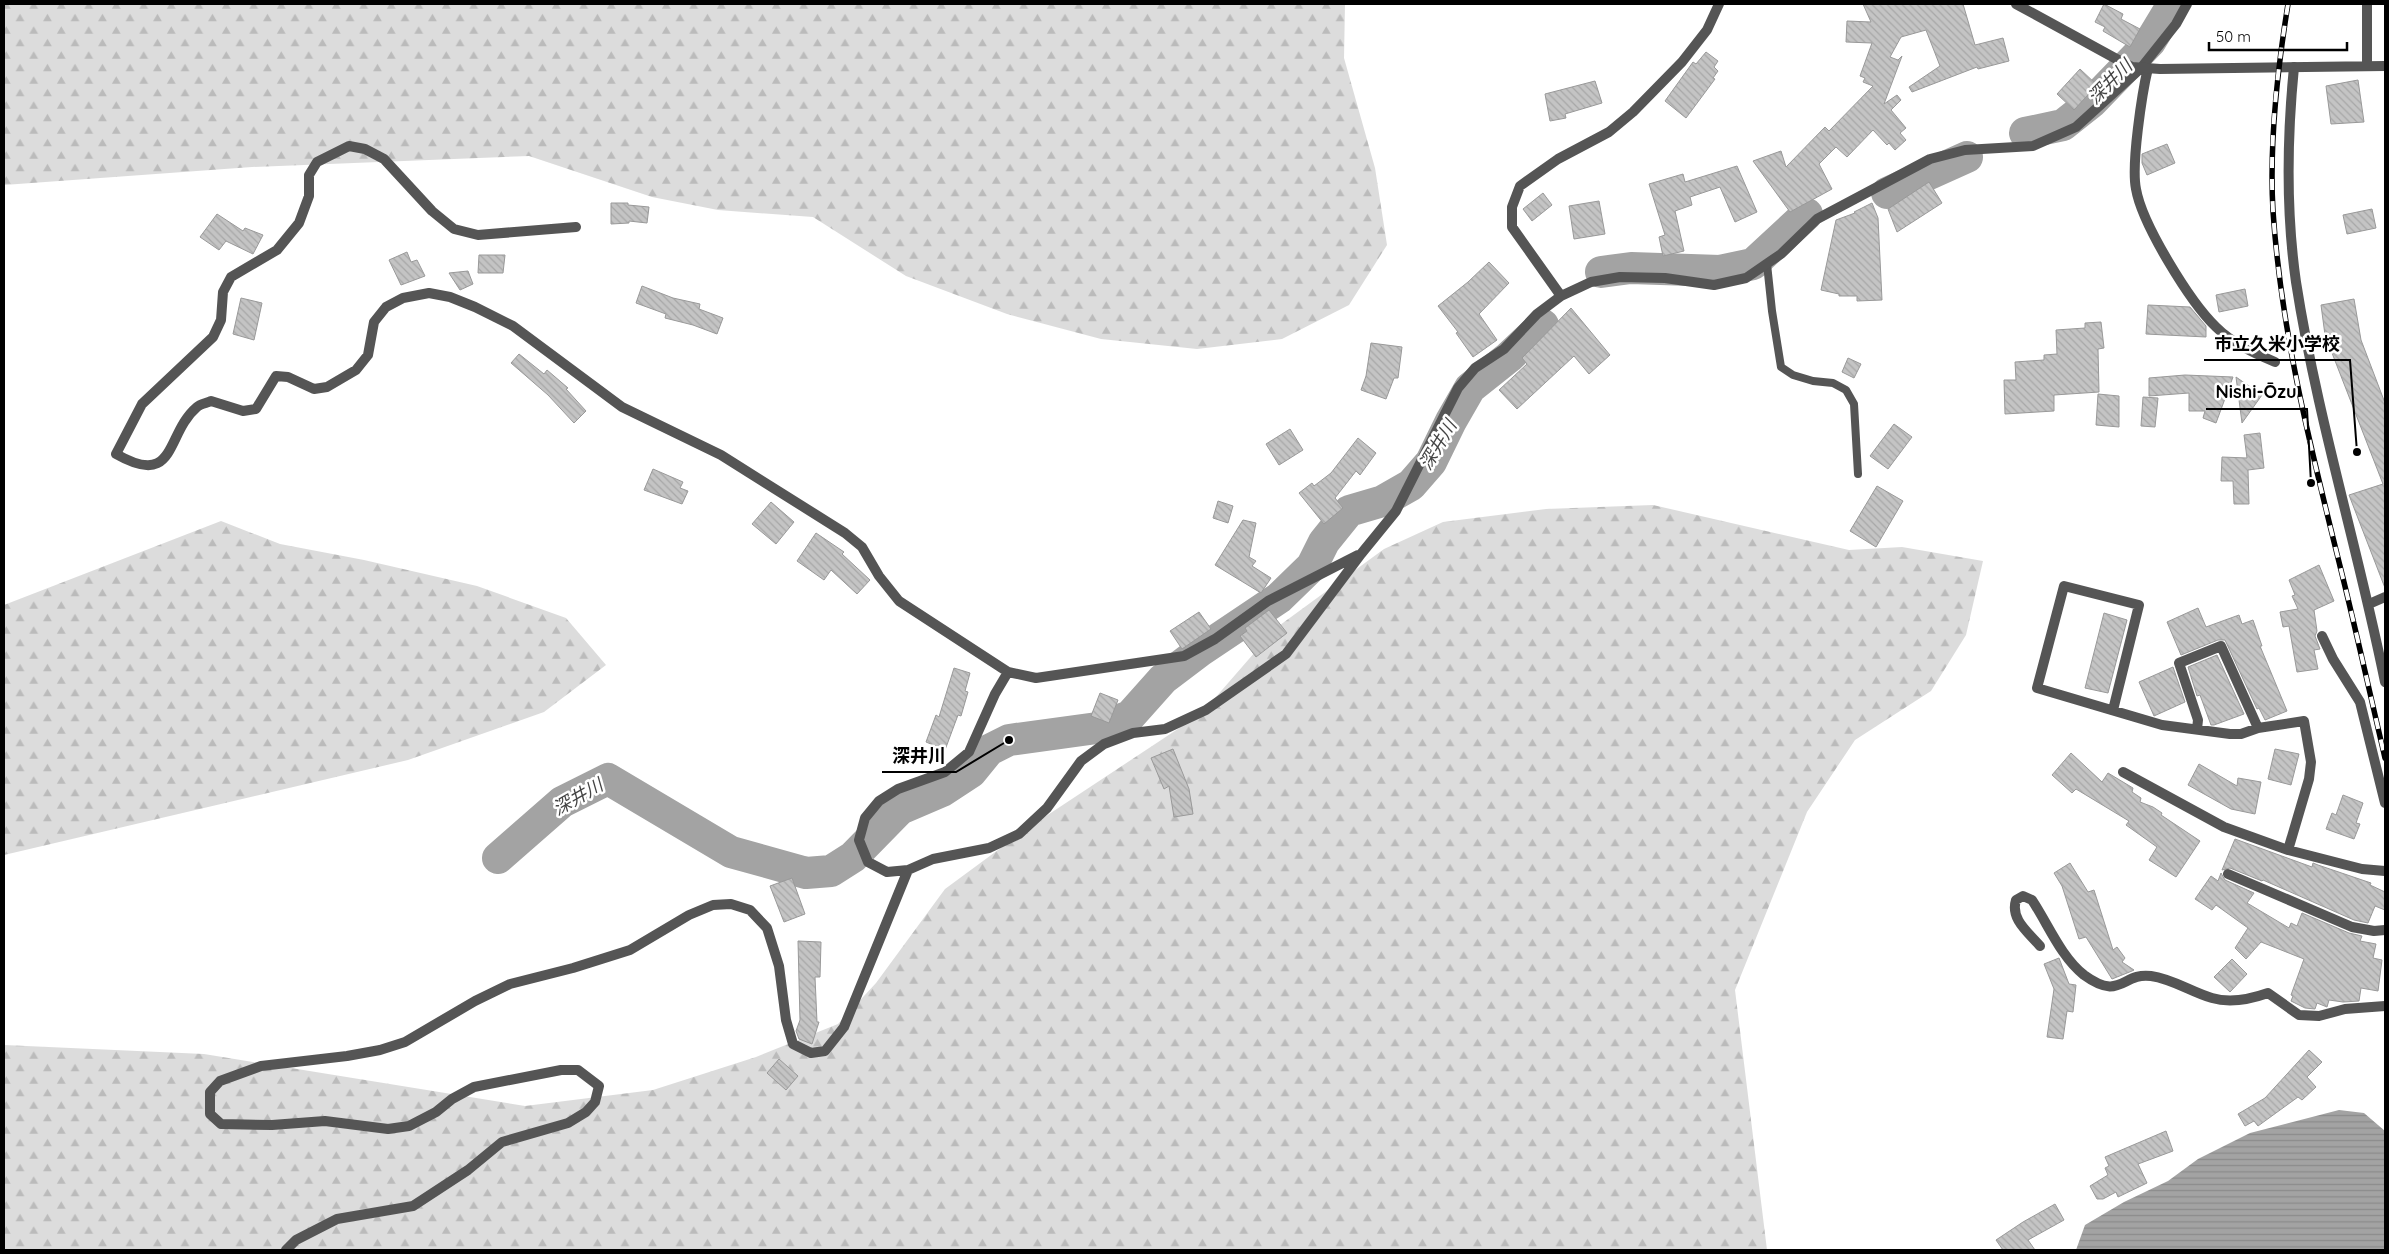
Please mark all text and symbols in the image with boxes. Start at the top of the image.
scale bar [2209,20,2346,52]
text: 50 m [2216,27,2251,46]
water label: 深井川 [2082,53,2138,109]
callout: 市立久米小学校 [2204,327,2350,360]
text: 市立久米小学校 [2214,332,2340,355]
callout: Nishi-Ōzu [2206,376,2307,409]
text: Nishi-Ōzu [2215,380,2297,403]
water label: 深井川 [1414,414,1462,474]
callout: 深井川 [882,739,956,772]
text: 深井川 [892,744,946,767]
water label: 深井川 [549,772,609,820]

